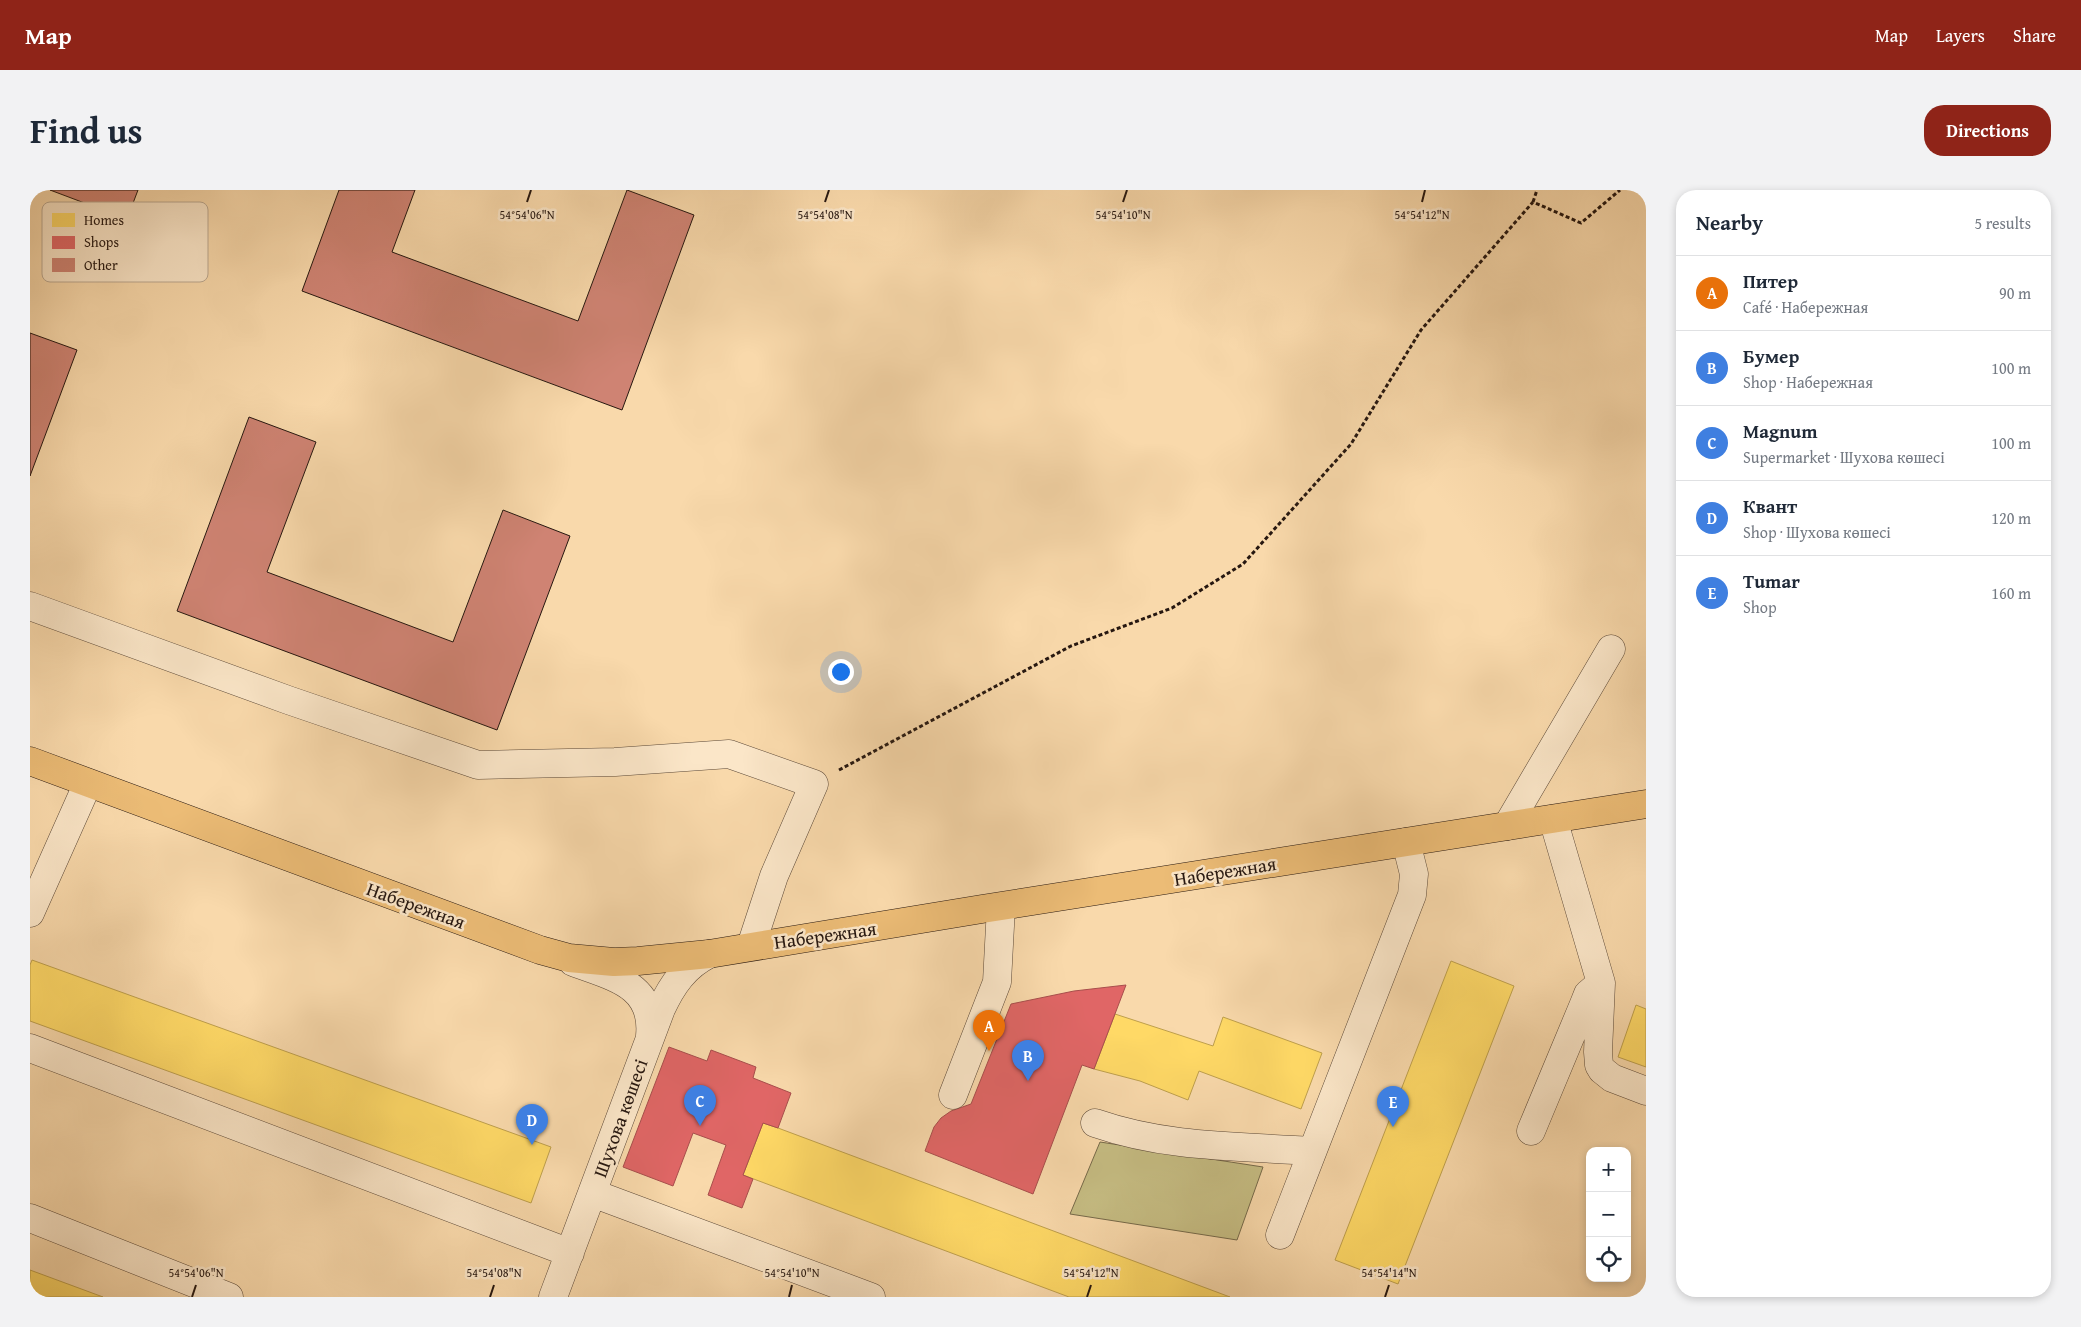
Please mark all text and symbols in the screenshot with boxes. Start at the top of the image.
text: Map [25,18,72,53]
text: Map [1875,22,1908,49]
text: Layers [1936,22,1985,49]
text: Share [2013,22,2056,49]
text: Find us [30,105,143,156]
button: Directions [1924,105,2051,156]
legend [42,202,208,282]
text: 54°54'06"N [499,206,555,223]
text: 54°54'08"N [797,206,853,223]
text: 54°54'10"N [1095,206,1151,223]
text: 54°54'12"N [1394,206,1450,223]
text: Nearby [1696,207,1763,238]
text: Homes [84,210,124,230]
text: 5 results [1974,211,2031,235]
text: Shops [84,232,119,252]
text: Other [84,255,118,275]
text: Питер [1743,267,1798,295]
text: A [1707,281,1717,305]
text: 90 m [1999,281,2031,305]
text: Café · Набережная [1743,295,1868,319]
text: Бумер [1743,342,1799,370]
text: B [1707,356,1717,380]
text: 100 m [1991,356,2031,380]
text: Shop · Набережная [1743,370,1873,394]
text: Magnum [1743,417,1818,445]
text: C [1707,431,1717,455]
text: 100 m [1991,431,2031,455]
text: Supermarket · Шухова көшесі [1743,445,1945,469]
text: Квант [1743,492,1797,520]
text: D [1707,506,1717,530]
text: 120 m [1991,506,2031,530]
text: Shop · Шухова көшесі [1743,520,1891,544]
text: Tumar [1743,567,1800,595]
text: E [1708,581,1716,605]
text: 160 m [1991,581,2031,605]
text: Shop [1743,595,1777,619]
your location [828,659,854,685]
street label: Набережная [1172,849,1278,893]
street label: Набережная [363,874,470,936]
street label: Набережная [772,914,878,956]
pin: A [973,1010,1005,1051]
pin: B [1012,1040,1044,1081]
street label: Шухова көшесі [586,1055,654,1181]
pin: C [684,1085,716,1126]
pin: E [1377,1086,1409,1127]
pin: D [516,1104,548,1145]
map controls [1586,1147,1631,1282]
button: + [1586,1147,1631,1192]
button: − [1586,1192,1631,1237]
button: locate [1586,1237,1631,1282]
text: 54°54'06"N [168,1264,224,1281]
text: 54°54'08"N [466,1264,522,1281]
text: 54°54'10"N [764,1264,820,1281]
text: 54°54'12"N [1063,1264,1119,1281]
text: 54°54'14"N [1361,1264,1417,1281]

